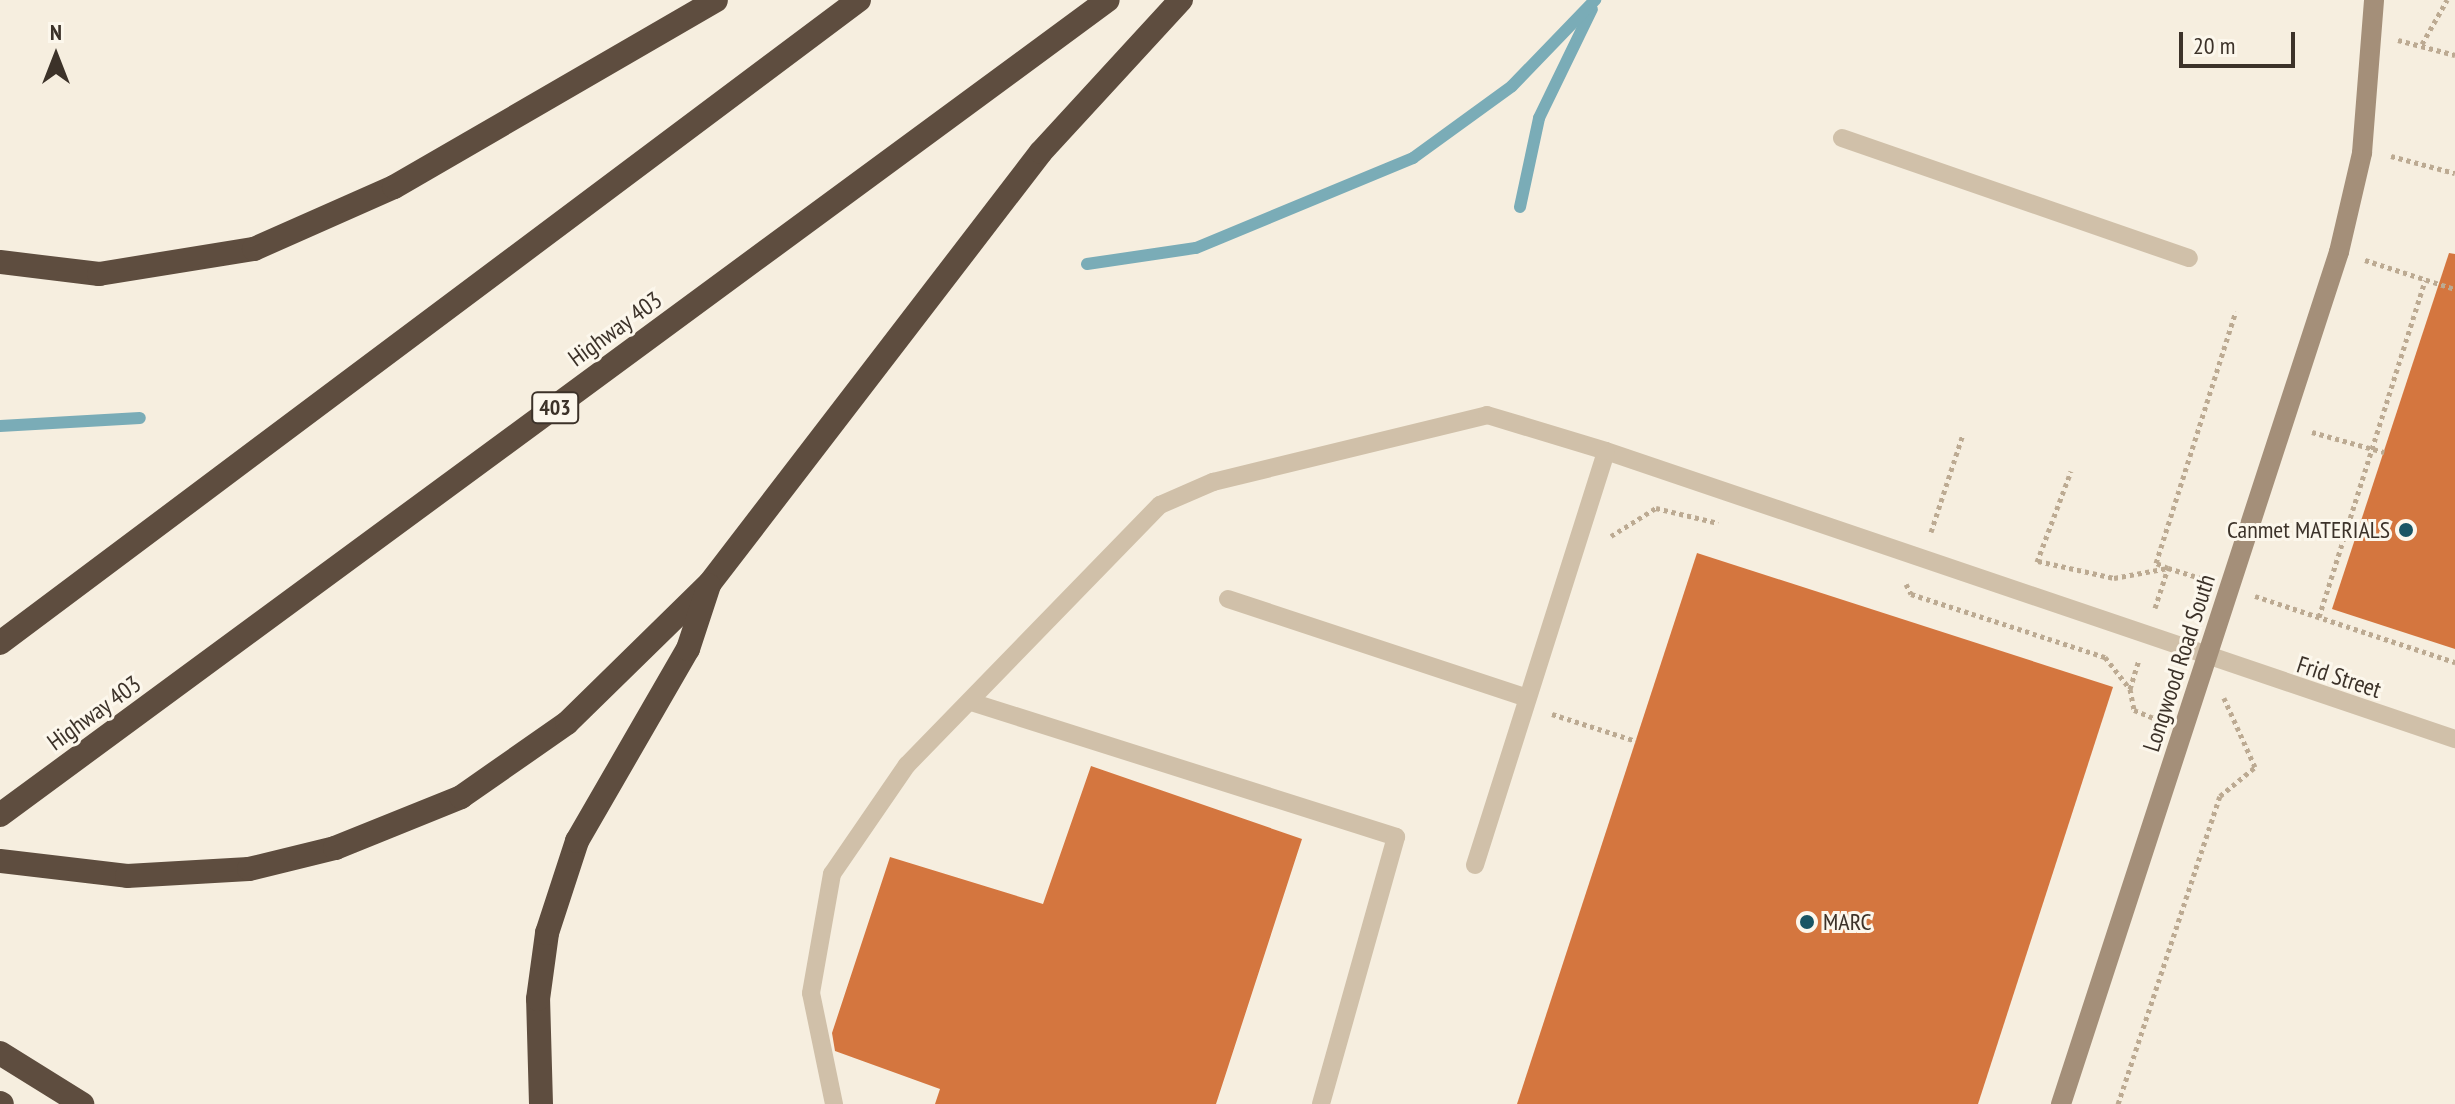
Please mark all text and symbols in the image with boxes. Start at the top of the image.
north arrow [16,16,96,96]
scale bar [2183,16,2299,66]
text: N [50,18,62,46]
text: 20 m [2193,30,2235,61]
street label: Highway 403 [562,285,668,373]
road number: 403 [531,390,579,426]
place label: Canmet MATERIALS [2227,516,2390,544]
marker: Canmet MATERIALS [2397,521,2415,539]
street label: Longwood Road South [2137,571,2221,755]
street label: Frid Street [2293,650,2385,704]
street label: Highway 403 [41,669,147,757]
place label: MARC [1823,908,1871,936]
marker: MARC [1798,913,1816,931]

